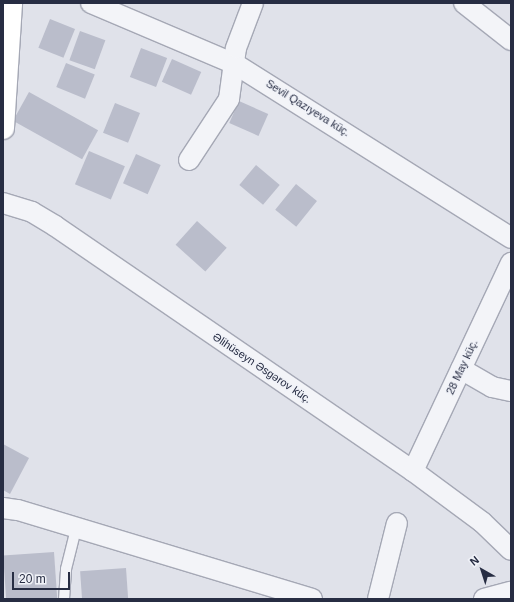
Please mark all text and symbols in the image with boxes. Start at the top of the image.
street label: Sevil Qazıyeva küç. [264,77,352,139]
street label: Əlihüseyn Əsgərov küç. [210,330,314,406]
street label: 28 May küç. [443,337,481,397]
north arrow [462,550,502,590]
text: N [468,554,481,568]
scale bar [14,564,72,590]
text: 20 m [19,572,46,586]

